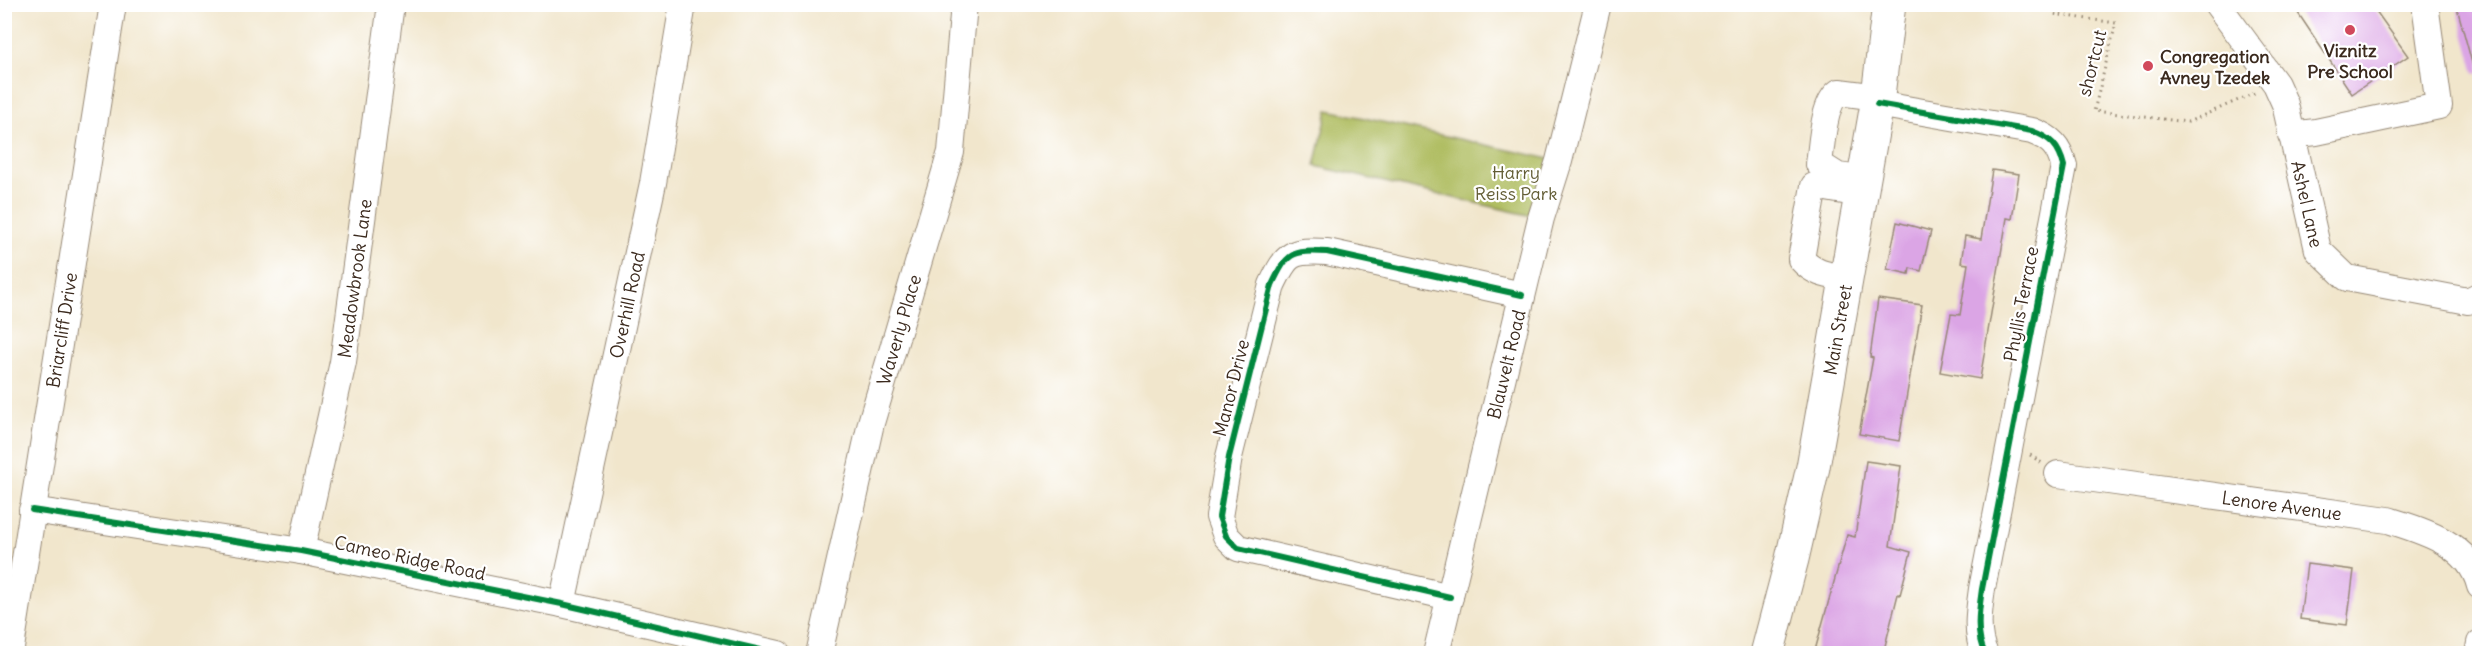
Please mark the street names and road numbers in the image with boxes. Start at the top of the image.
street label: shortcut [2073,27,2111,99]
street label: Ashel Lane [2287,159,2329,250]
street label: Meadowbrook Lane [332,197,376,359]
street label: Phyllis Terrace [1999,244,2043,364]
street label: Overhill Road [604,249,649,361]
street label: Briarcliff Drive [41,271,82,389]
street label: Waverly Place [871,272,926,388]
street label: Main Street [1818,283,1856,377]
street label: Blauvelt Road [1482,307,1530,421]
street label: Manor Drive [1208,337,1254,439]
street label: Lenore Avenue [2220,485,2343,525]
street label: Cameo Ridge Road [332,531,488,585]

